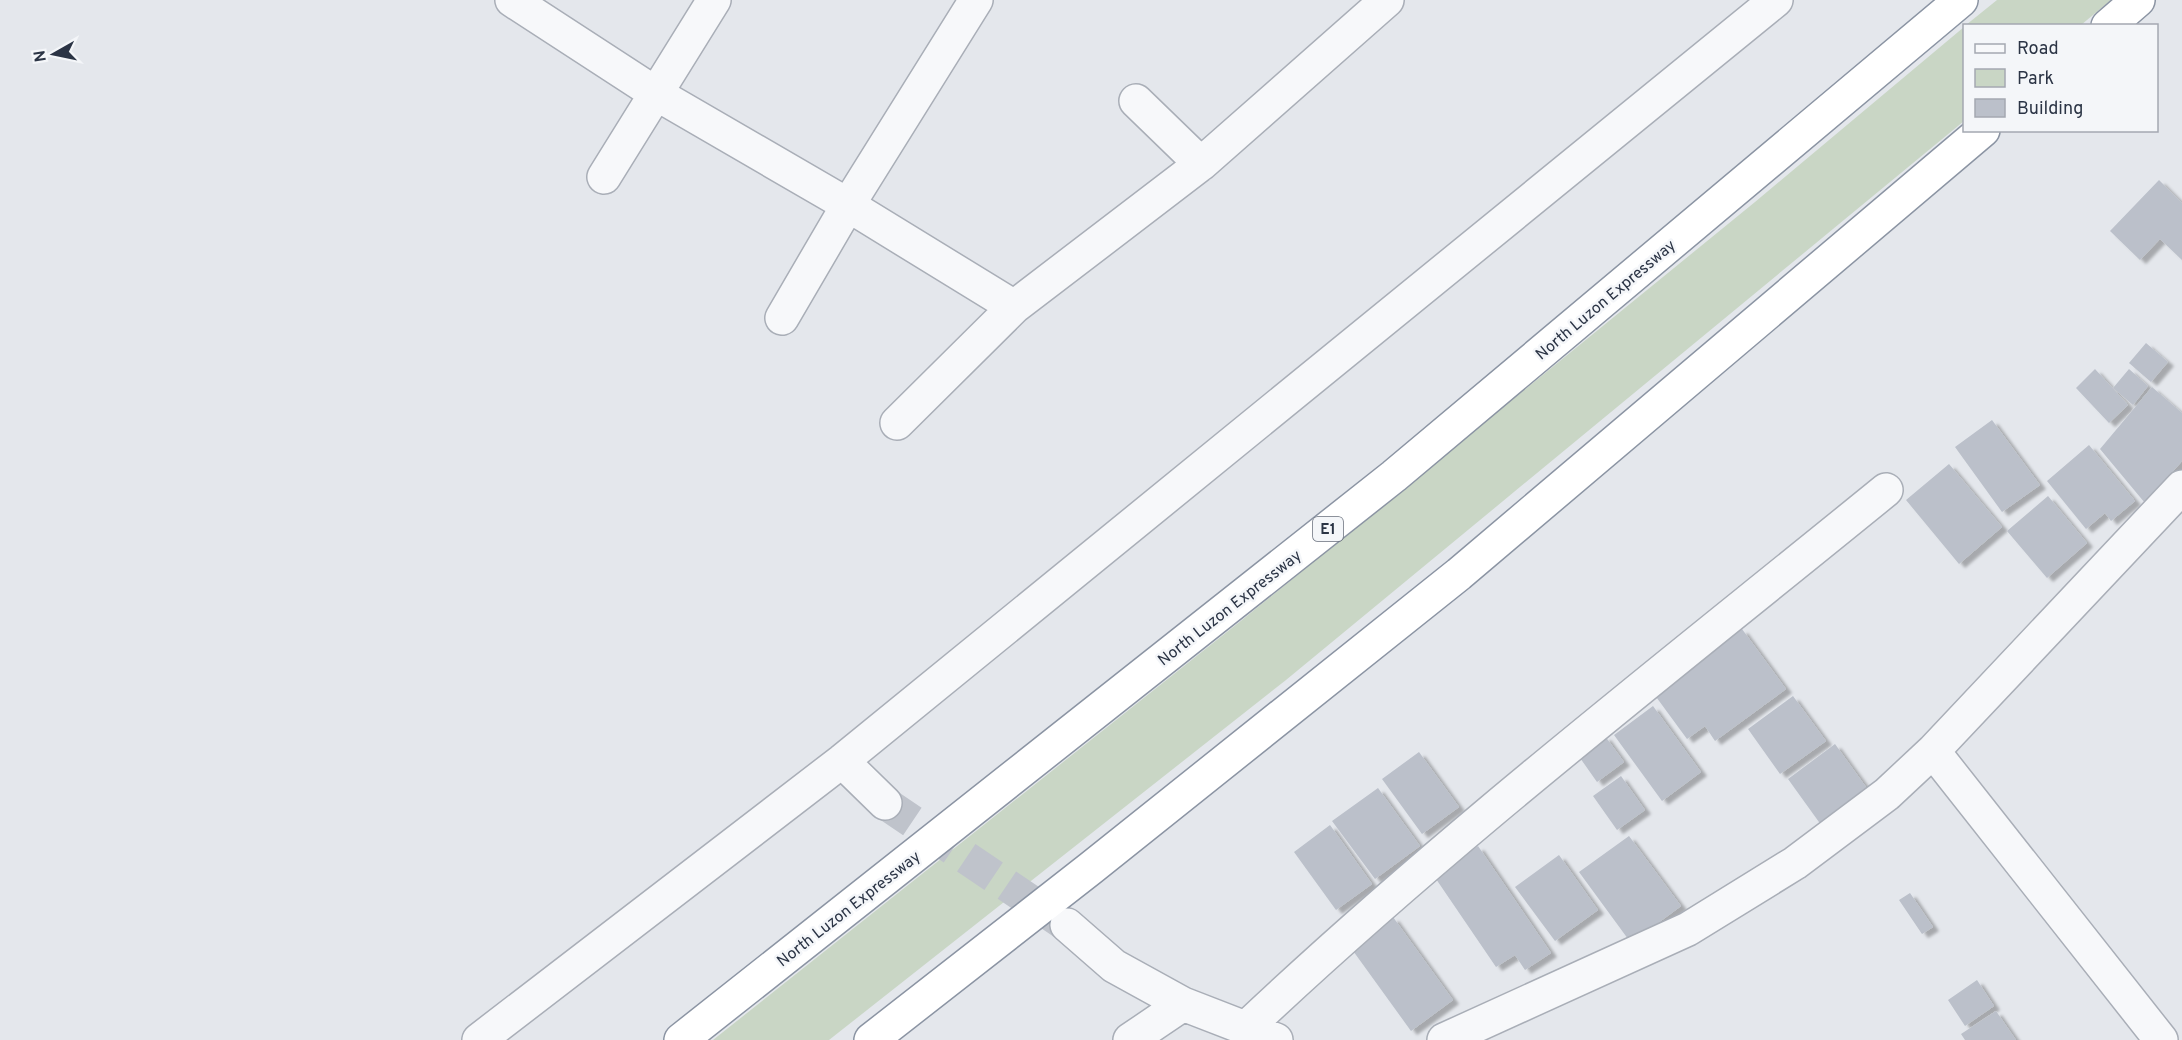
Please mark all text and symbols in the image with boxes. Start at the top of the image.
north arrow [24,24,84,84]
legend [1963,24,2158,132]
text: Road [2017,38,2059,61]
text: N [30,49,52,63]
text: Park [2017,68,2054,91]
text: Building [2017,98,2083,121]
street label: North Luzon Expressway [1532,236,1680,365]
road number: E1 [1313,517,1343,541]
street label: North Luzon Expressway [1154,546,1306,671]
street label: North Luzon Expressway [773,847,925,972]

